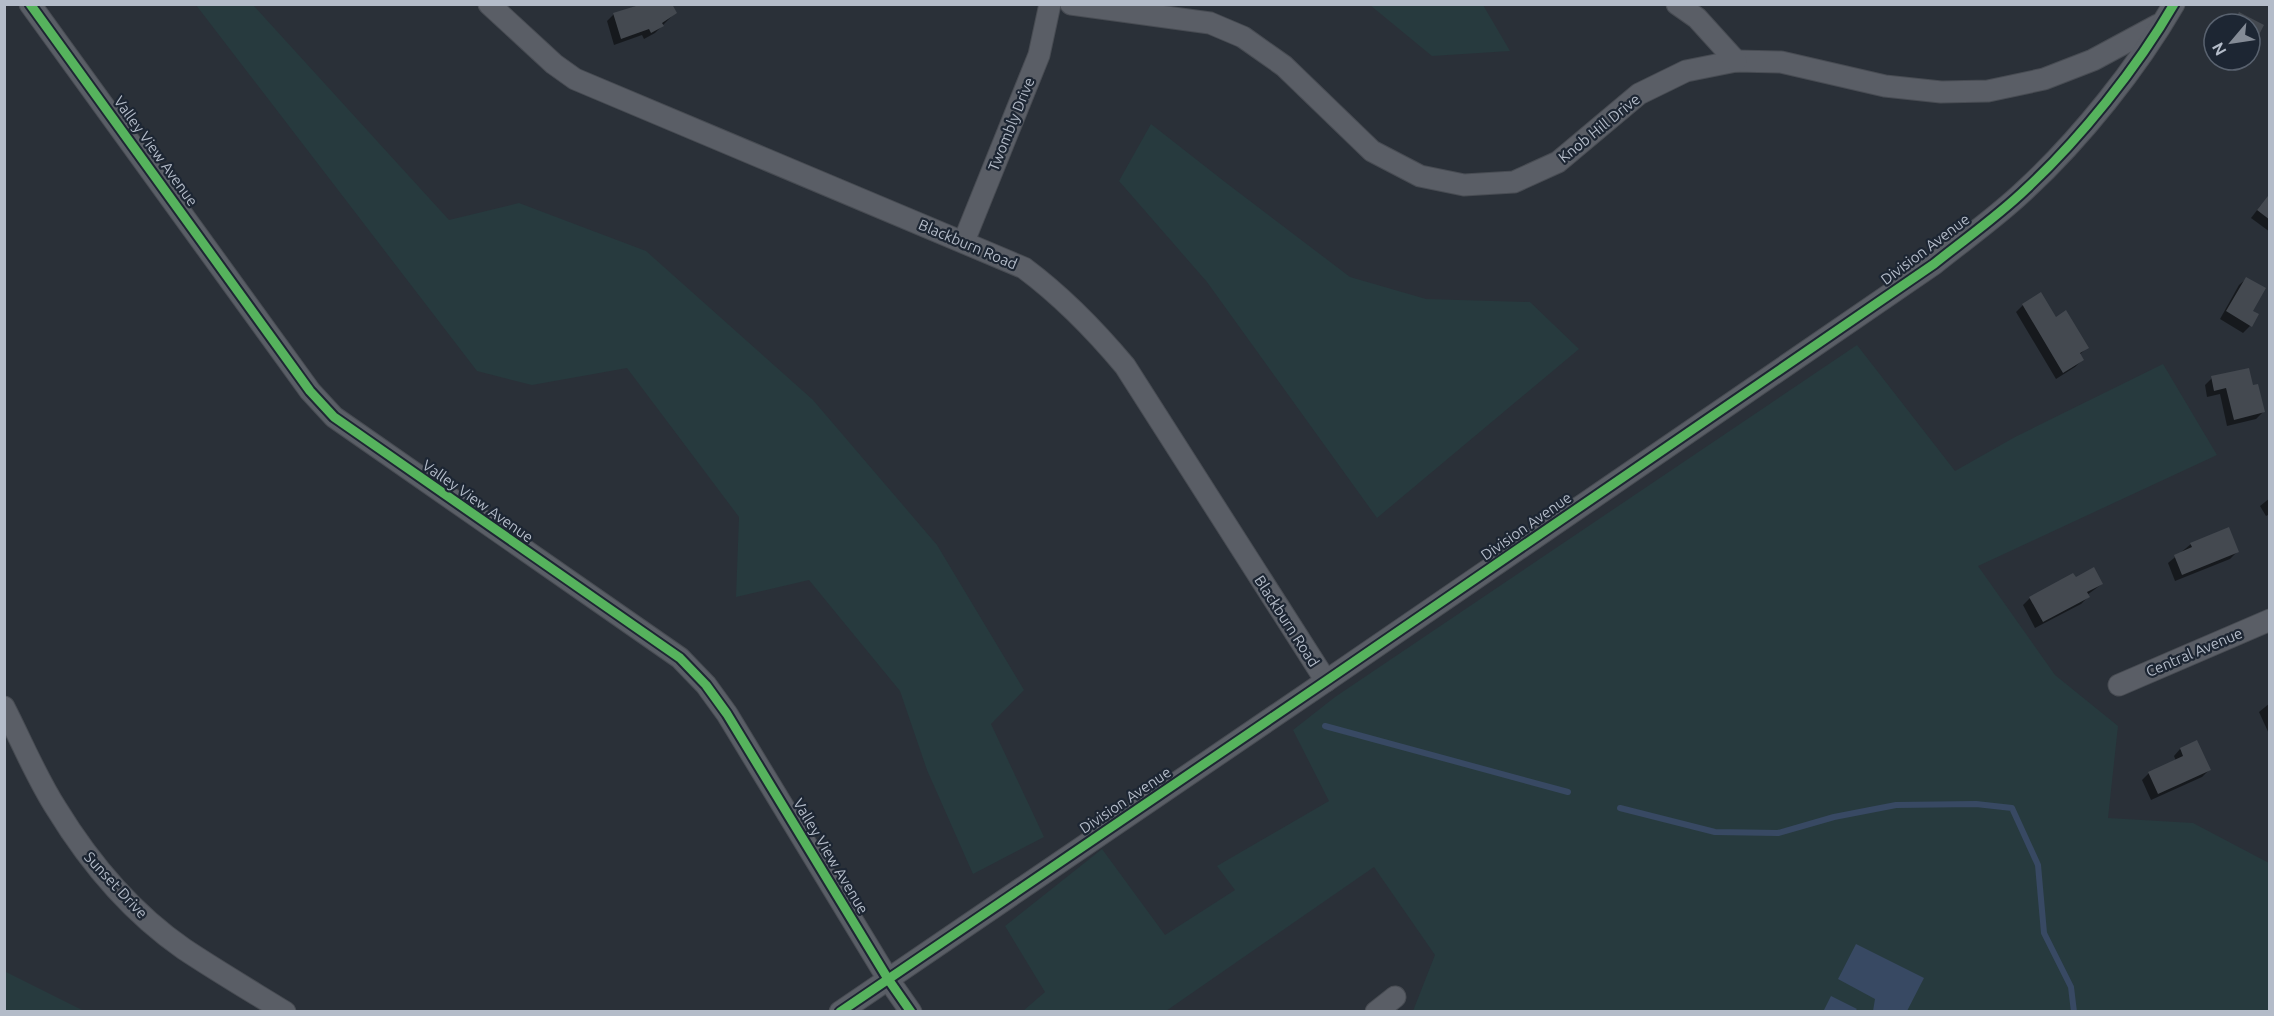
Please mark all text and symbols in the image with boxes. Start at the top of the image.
north arrow [2202,12,2262,72]
text: N [2208,40,2230,59]
street label: Twombly Drive [984,75,1038,173]
street label: Knob Hill Drive [1555,90,1643,166]
street label: Valley View Avenue [111,93,201,209]
street label: Division Avenue [1877,210,1973,288]
street label: Blackburn Road [916,216,1020,272]
street label: Valley View Avenue [419,456,537,546]
street label: Division Avenue [1477,488,1575,564]
street label: Blackburn Road [1251,572,1323,670]
street label: Central Avenue [2143,624,2245,680]
street label: Division Avenue [1076,763,1174,837]
street label: Valley View Avenue [790,795,872,917]
street label: Sunset Drive [81,848,151,922]

